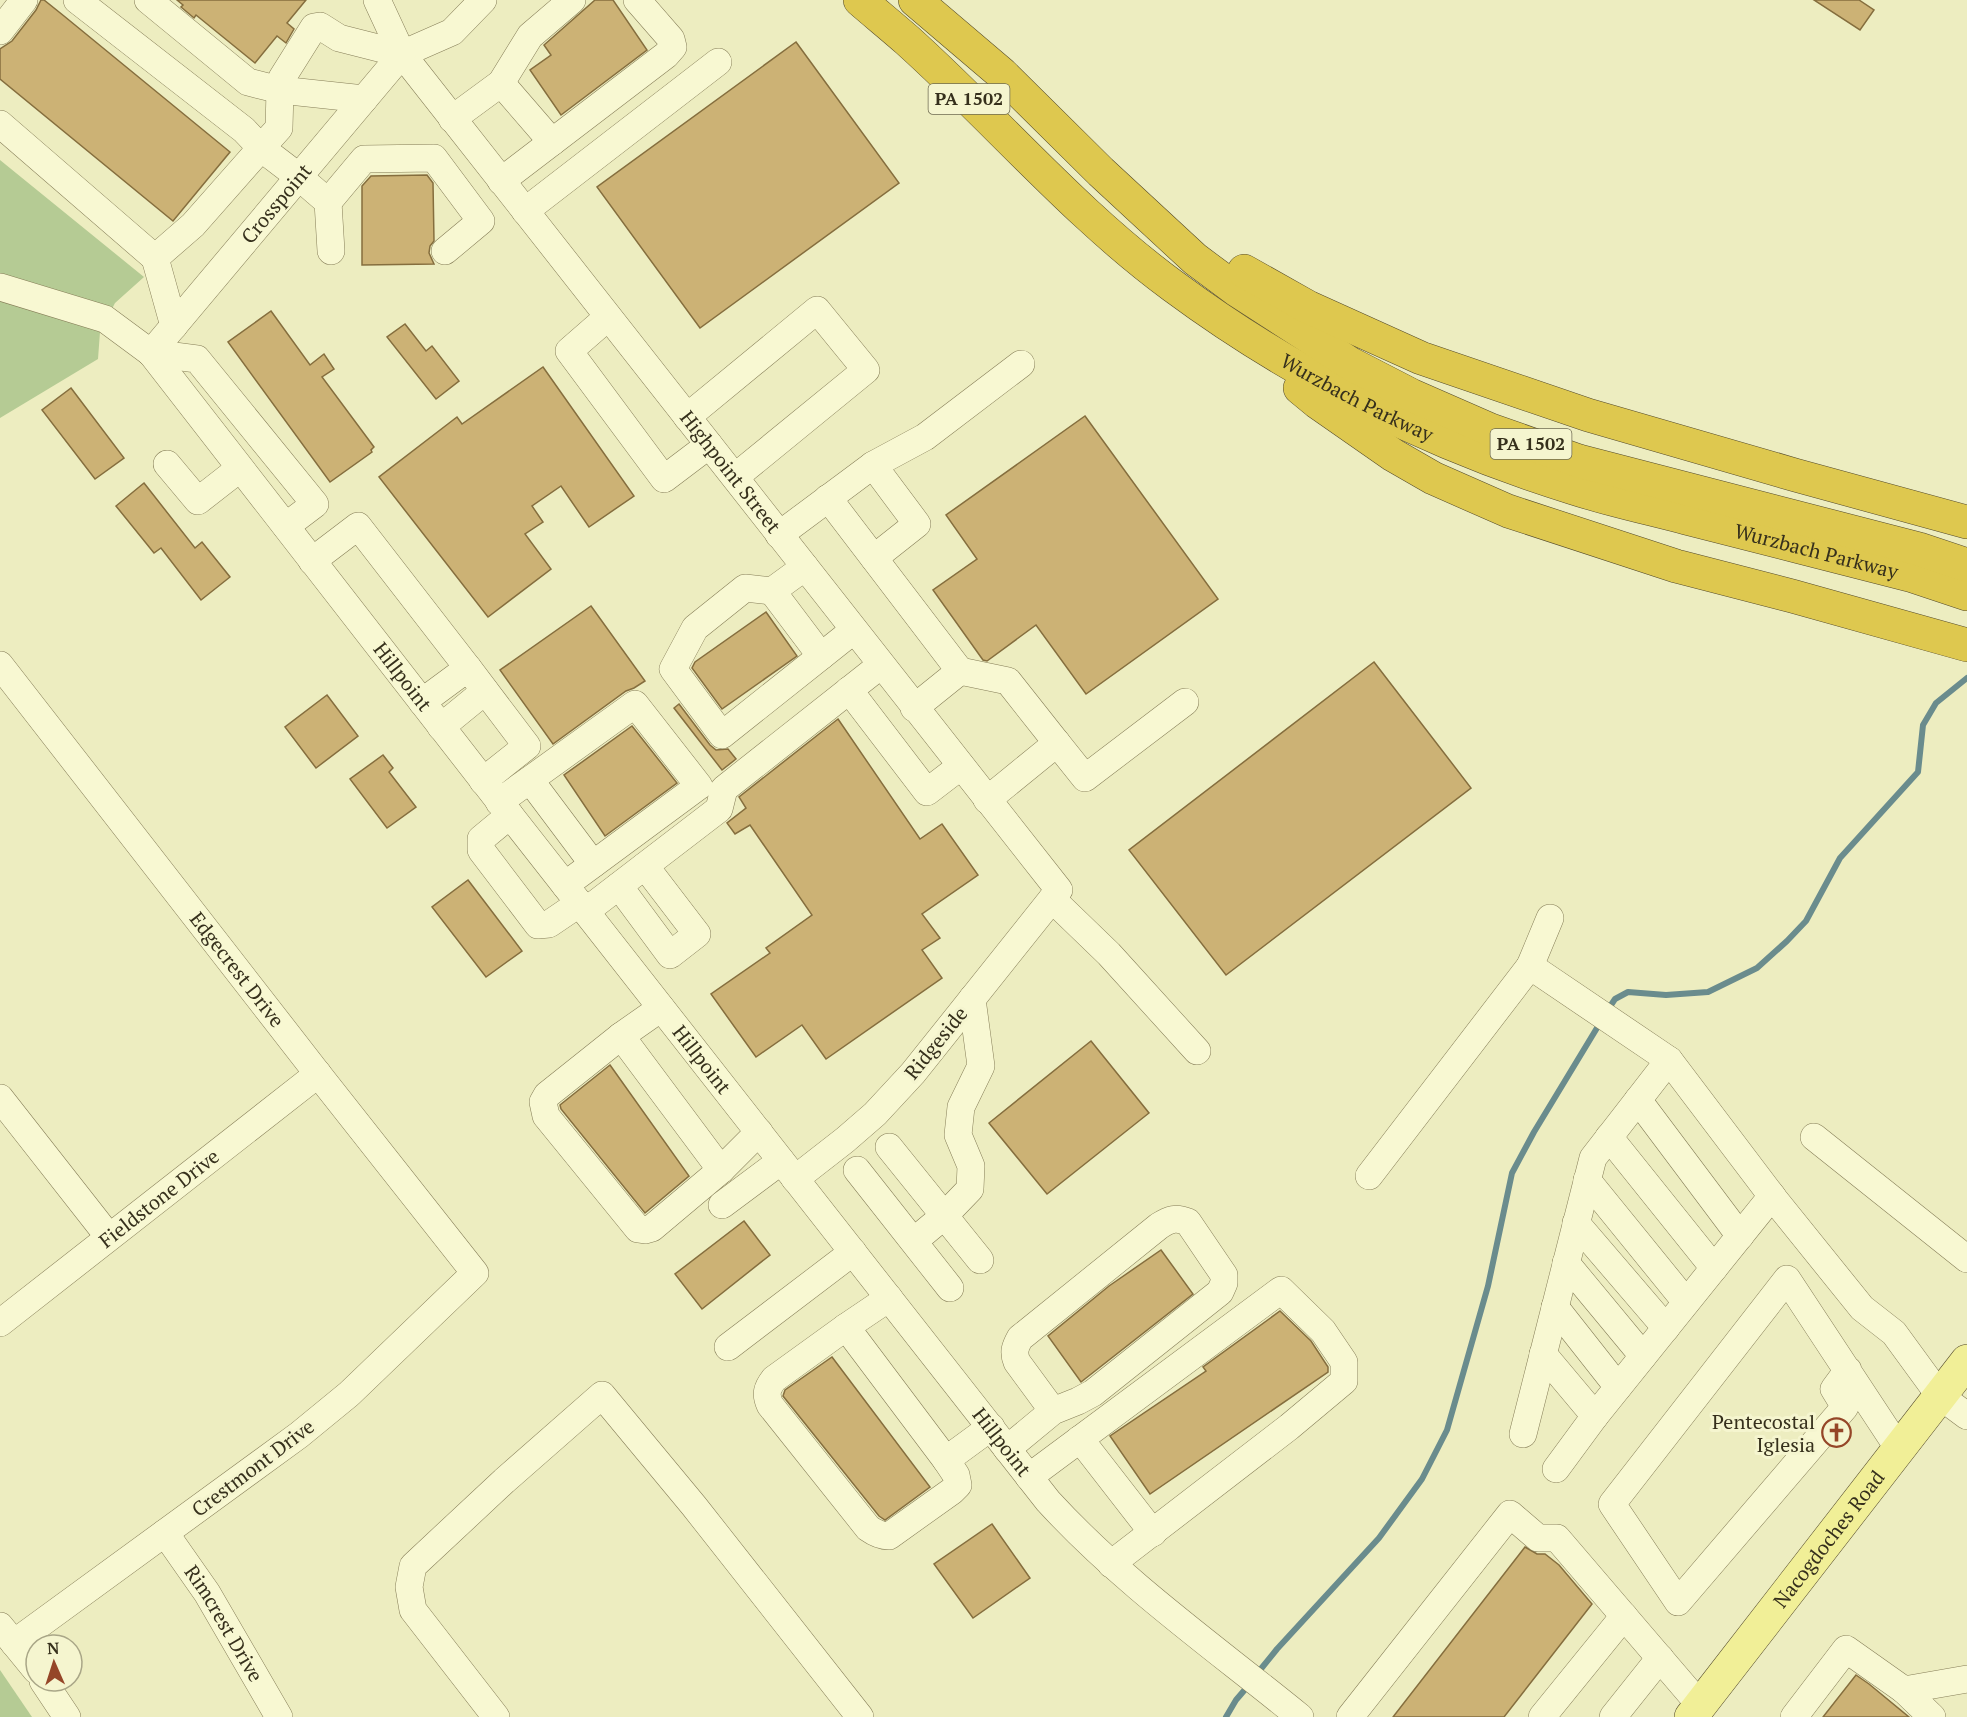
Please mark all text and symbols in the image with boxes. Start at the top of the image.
road number: PA 1502 [928,84,1010,114]
street label: Crosspoint [235,157,318,249]
street label: Wurzbach Parkway [1276,347,1438,448]
street label: Highpoint Street [674,405,788,539]
road number: PA 1502 [1490,429,1571,459]
street label: Wurzbach Parkway [1732,517,1902,585]
street label: Hillpoint [368,636,439,717]
street label: Edgecrest Drive [184,906,291,1033]
street label: Ridgeside [898,1001,973,1085]
street label: Hillpoint [667,1019,738,1100]
street label: Fieldstone Drive [93,1142,224,1254]
street label: Hillpoint [967,1402,1038,1482]
place label: Pentecostal Iglesia [1712,1408,1815,1458]
street label: Crestmont Drive [186,1413,319,1523]
church icon: Pentecostal Iglesia [1820,1417,1852,1449]
street label: Nacogdoches Road [1767,1465,1890,1613]
street label: Rimcrest Drive [178,1559,270,1687]
north arrow [24,1633,84,1693]
text: N [47,1637,60,1659]

